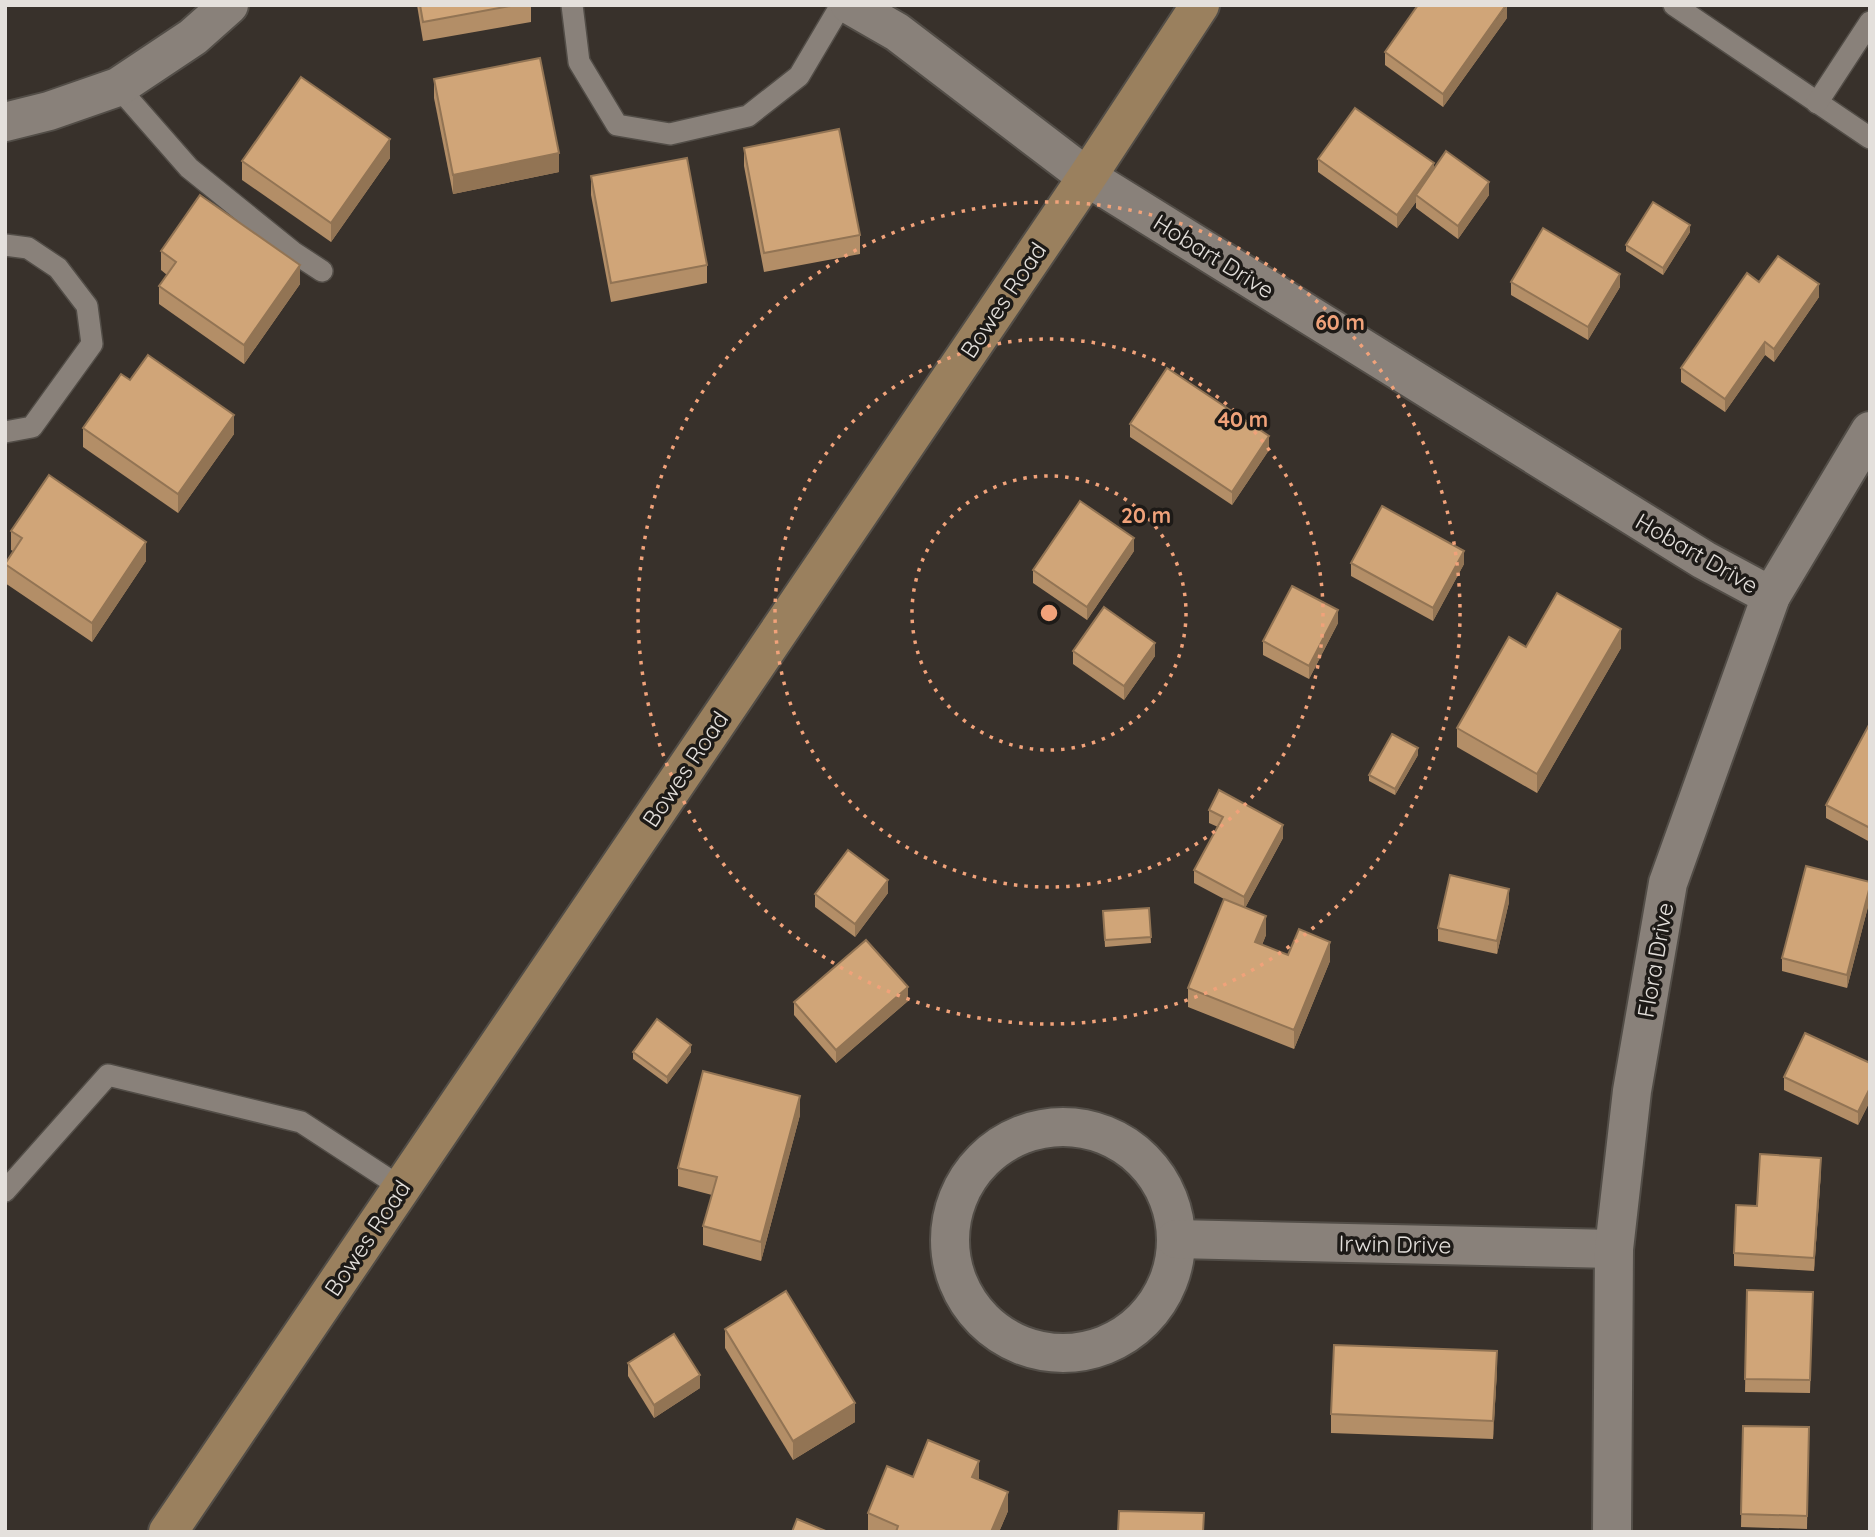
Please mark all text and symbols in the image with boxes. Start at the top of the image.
street label: Hobart Drive [1148,208,1280,304]
street label: Bowes Road [954,237,1052,363]
text: 60 m [1315,309,1365,335]
text: 40 m [1218,406,1268,432]
text: 20 m [1121,502,1171,528]
street label: Hobart Drive [1631,506,1763,600]
centre of rings [1037,601,1061,625]
street label: Bowes Road [636,706,734,832]
street label: Flora Drive [1631,900,1679,1020]
street label: Bowes Road [318,1175,416,1301]
street label: Irwin Drive [1338,1229,1452,1259]

